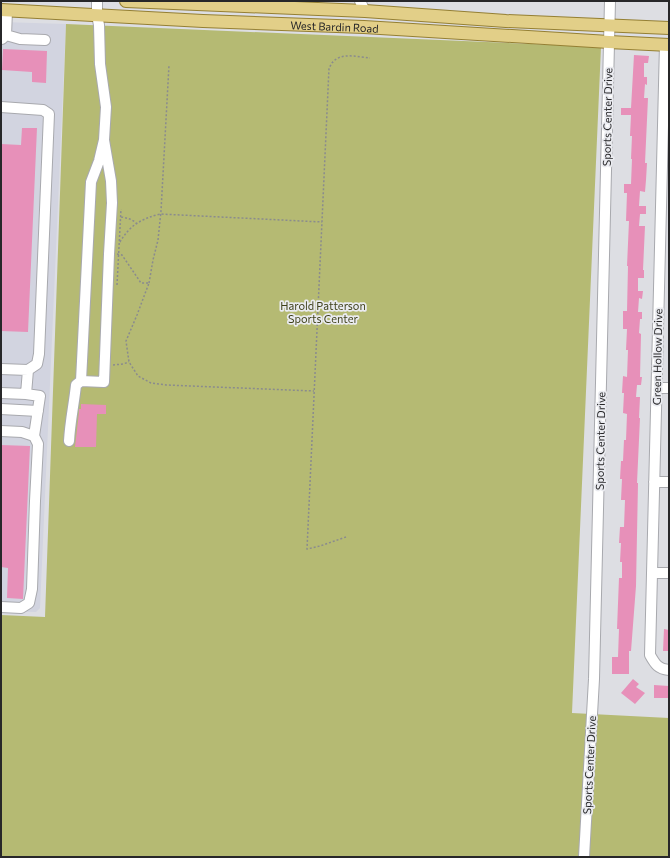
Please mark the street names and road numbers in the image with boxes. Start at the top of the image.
street label: West Bardin Road [290,18,379,34]
street label: Sports Center Drive [600,67,614,166]
street label: Green Hollow Drive [650,308,664,405]
street label: Sports Center Drive [593,391,607,490]
street label: Sports Center Drive [580,715,598,815]

